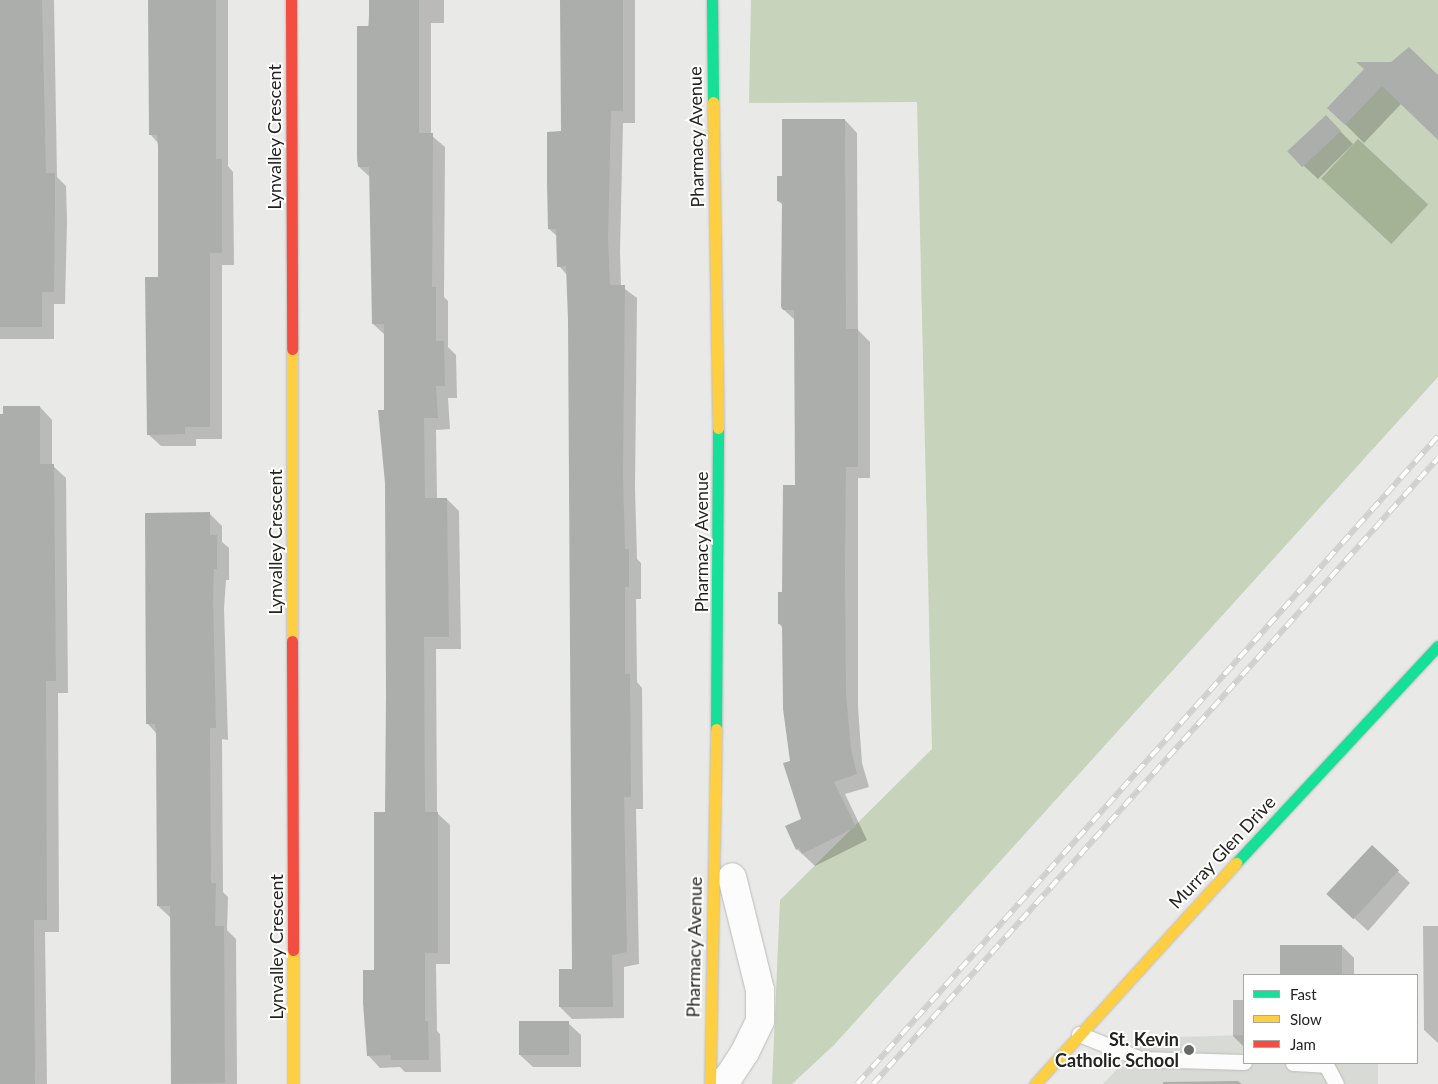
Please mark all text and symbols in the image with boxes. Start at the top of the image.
street label: Lynvalley Crescent [263,64,285,210]
street label: Pharmacy Avenue [684,66,708,208]
street label: Lynvalley Crescent [264,469,286,615]
street label: Pharmacy Avenue [690,471,712,613]
street label: Murray Glen Drive [1164,791,1280,913]
street label: Lynvalley Crescent [265,874,287,1020]
street label: Pharmacy Avenue [682,876,706,1018]
legend [1243,974,1418,1064]
text: Fast [1290,985,1317,1003]
text: Slow [1290,1010,1322,1028]
place label: St. Kevin Catholic School [1055,1029,1179,1072]
text: Jam [1290,1035,1316,1053]
marker: St. Kevin Catholic School [1183,1044,1195,1056]

